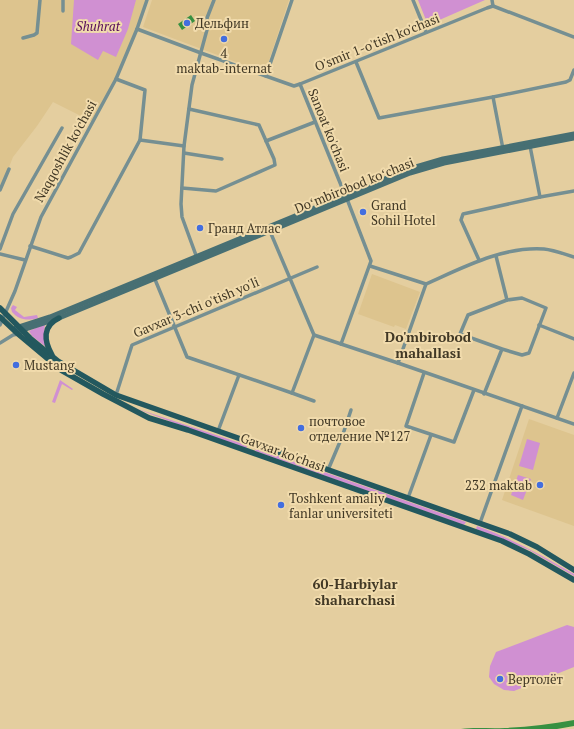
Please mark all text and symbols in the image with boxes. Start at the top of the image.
street label: O'smir 1-o'tish ko'chasi [312,9,442,75]
place label: Дельфин [195,14,249,32]
park label: Shuhrat [76,17,121,35]
marker: Дельфин [182,18,192,28]
marker: 4 maktab-internat [219,34,229,44]
place label: 4 maktab-internat [176,44,272,77]
street label: Sanoat ko'chasi [304,86,354,174]
street label: Naqqoshlik ko'chasi [30,97,101,205]
street label: Doʻmbirobod koʻchasi [291,153,417,217]
place label: Grand Sohil Hotel [371,196,436,229]
marker: Grand Sohil Hotel [358,207,368,217]
place label: Гранд Атлас [208,219,281,237]
marker: Гранд Атлас [195,223,205,233]
street label: Gavxar 3-chi o'tish yo'li [130,272,262,342]
district label: Do'mbirobod mahallasi [385,327,472,362]
place label: Mustang [24,356,74,374]
marker: Mustang [11,360,21,370]
place label: почтовое отделение №127 [309,412,410,445]
marker: почтовое отделение №127 [296,423,306,433]
street label: Gavxar ko'chasi [238,428,328,476]
place label: 232 maktab [465,476,532,494]
marker: 232 maktab [535,480,545,490]
place label: Toshkent amaliy fanlar universiteti [289,489,393,522]
marker: Toshkent amaliy fanlar universiteti [276,500,286,510]
district label: 60-Harbiylar shaharchasi [313,574,397,609]
place label: Вертолёт [508,670,564,688]
marker: Вертолёт [495,674,505,684]

